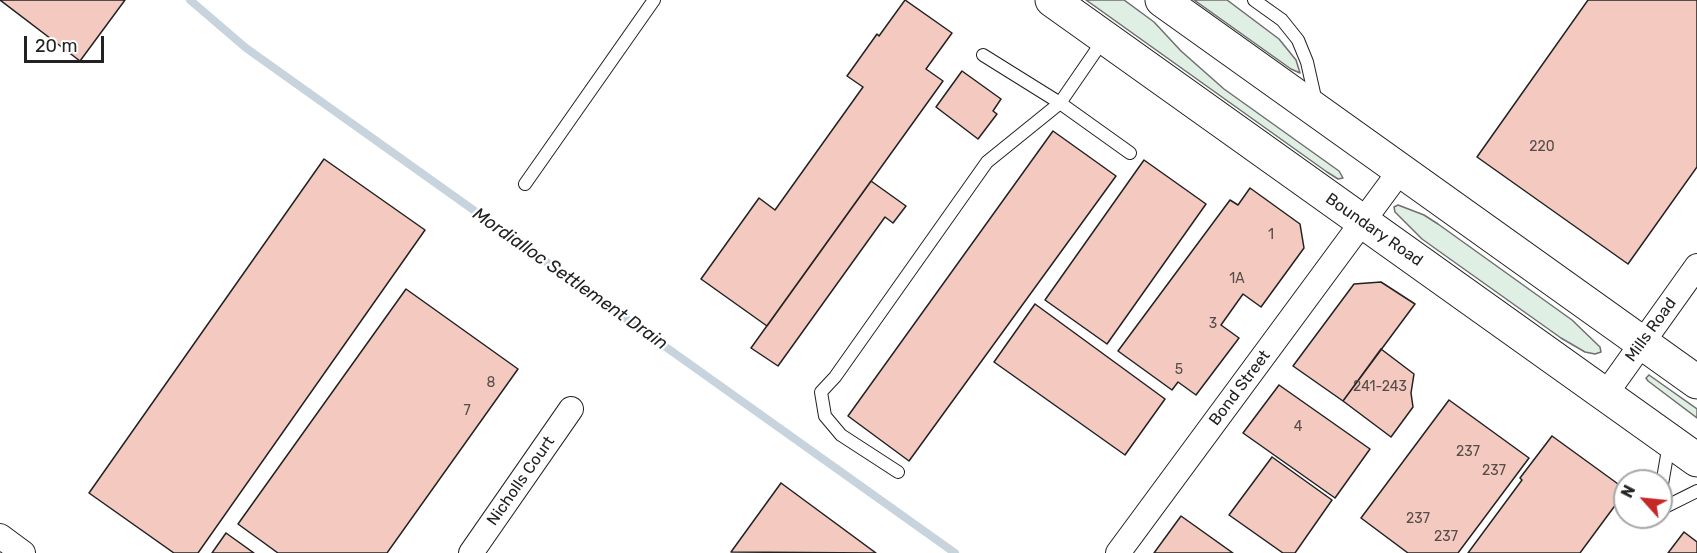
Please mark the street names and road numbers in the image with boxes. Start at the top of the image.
street label: Boundary Road [1322,189,1426,271]
street label: Mills Road [1621,294,1681,366]
street label: Bond Street [1205,347,1275,429]
street label: Nicholls Court [483,433,559,529]

